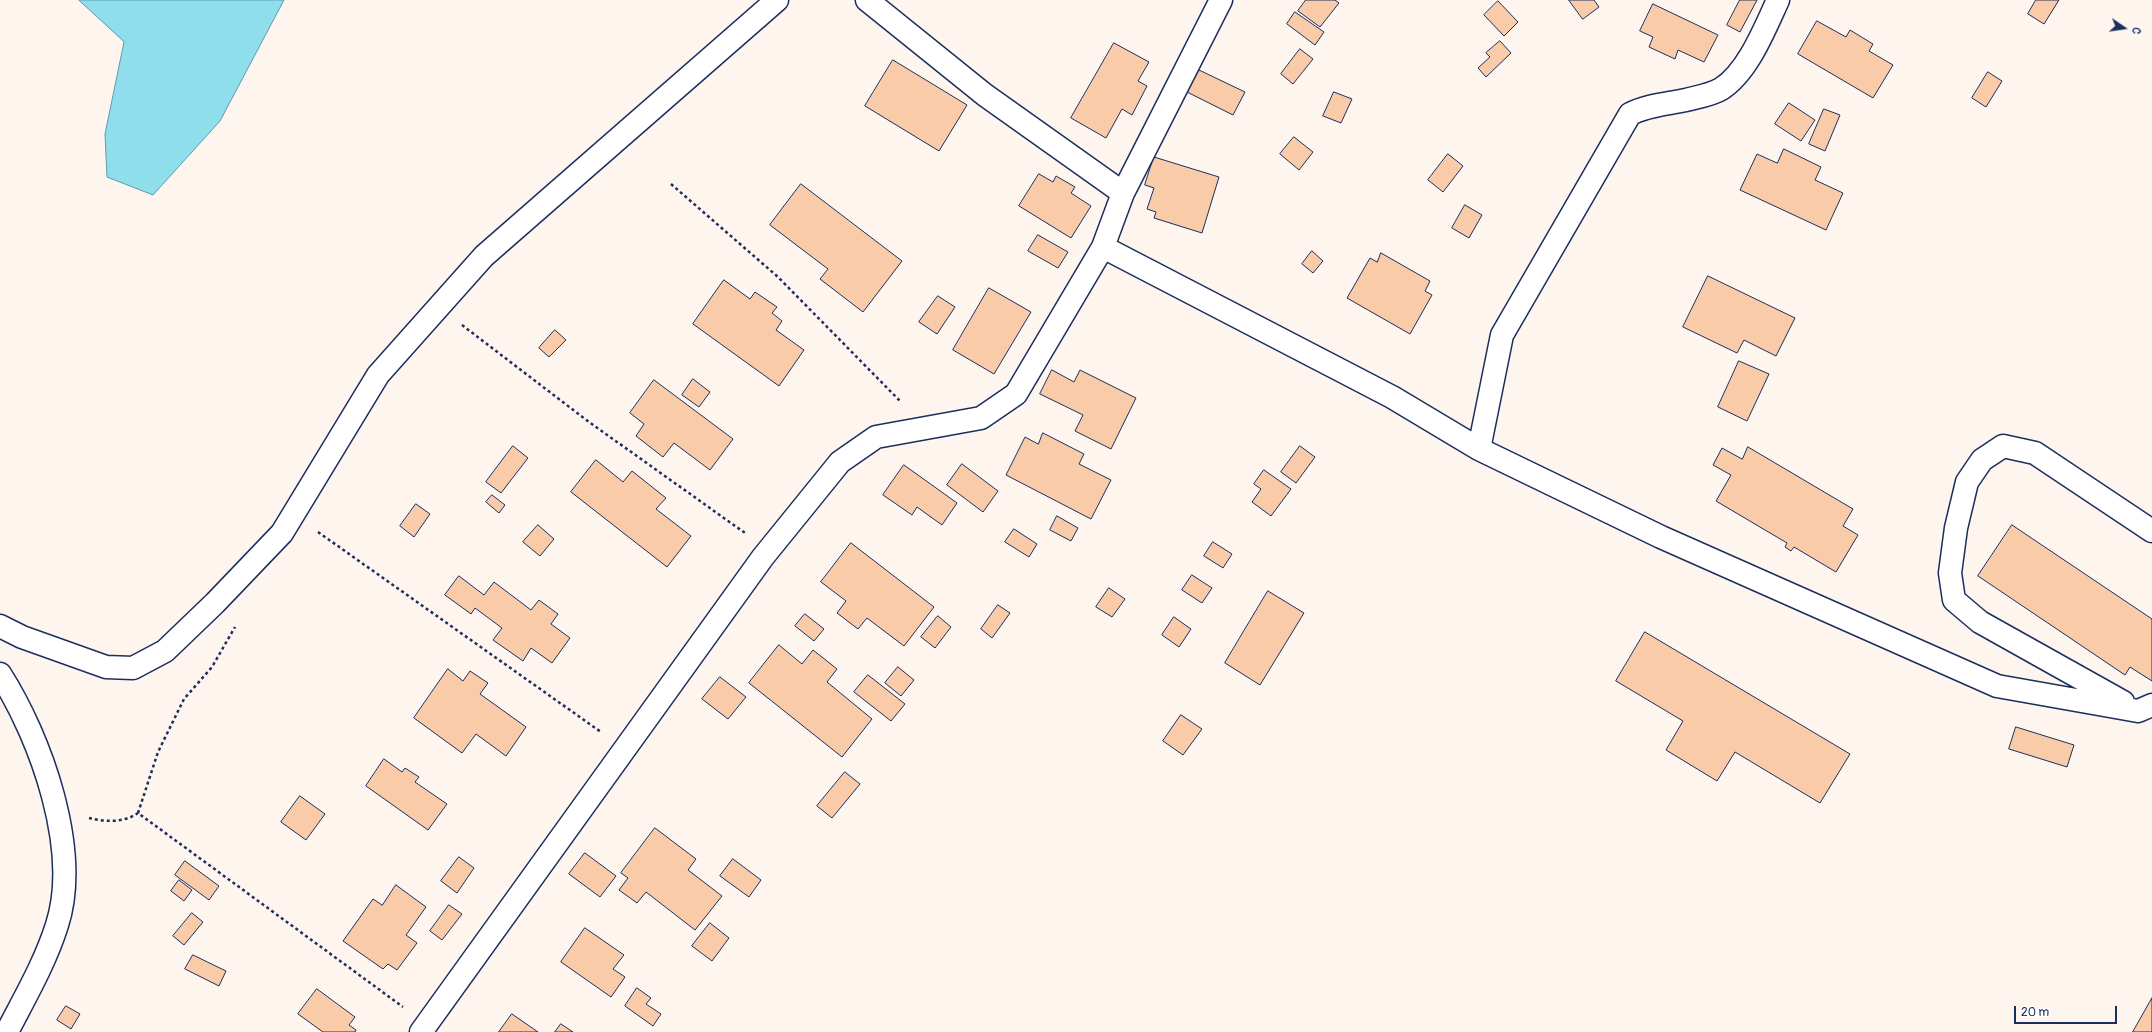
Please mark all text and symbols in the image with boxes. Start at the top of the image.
north arrow [2104,8,2144,48]
text: С [2129,26,2143,36]
scale bar [2016,998,2119,1024]
text: 20 m [2021,1005,2049,1020]

